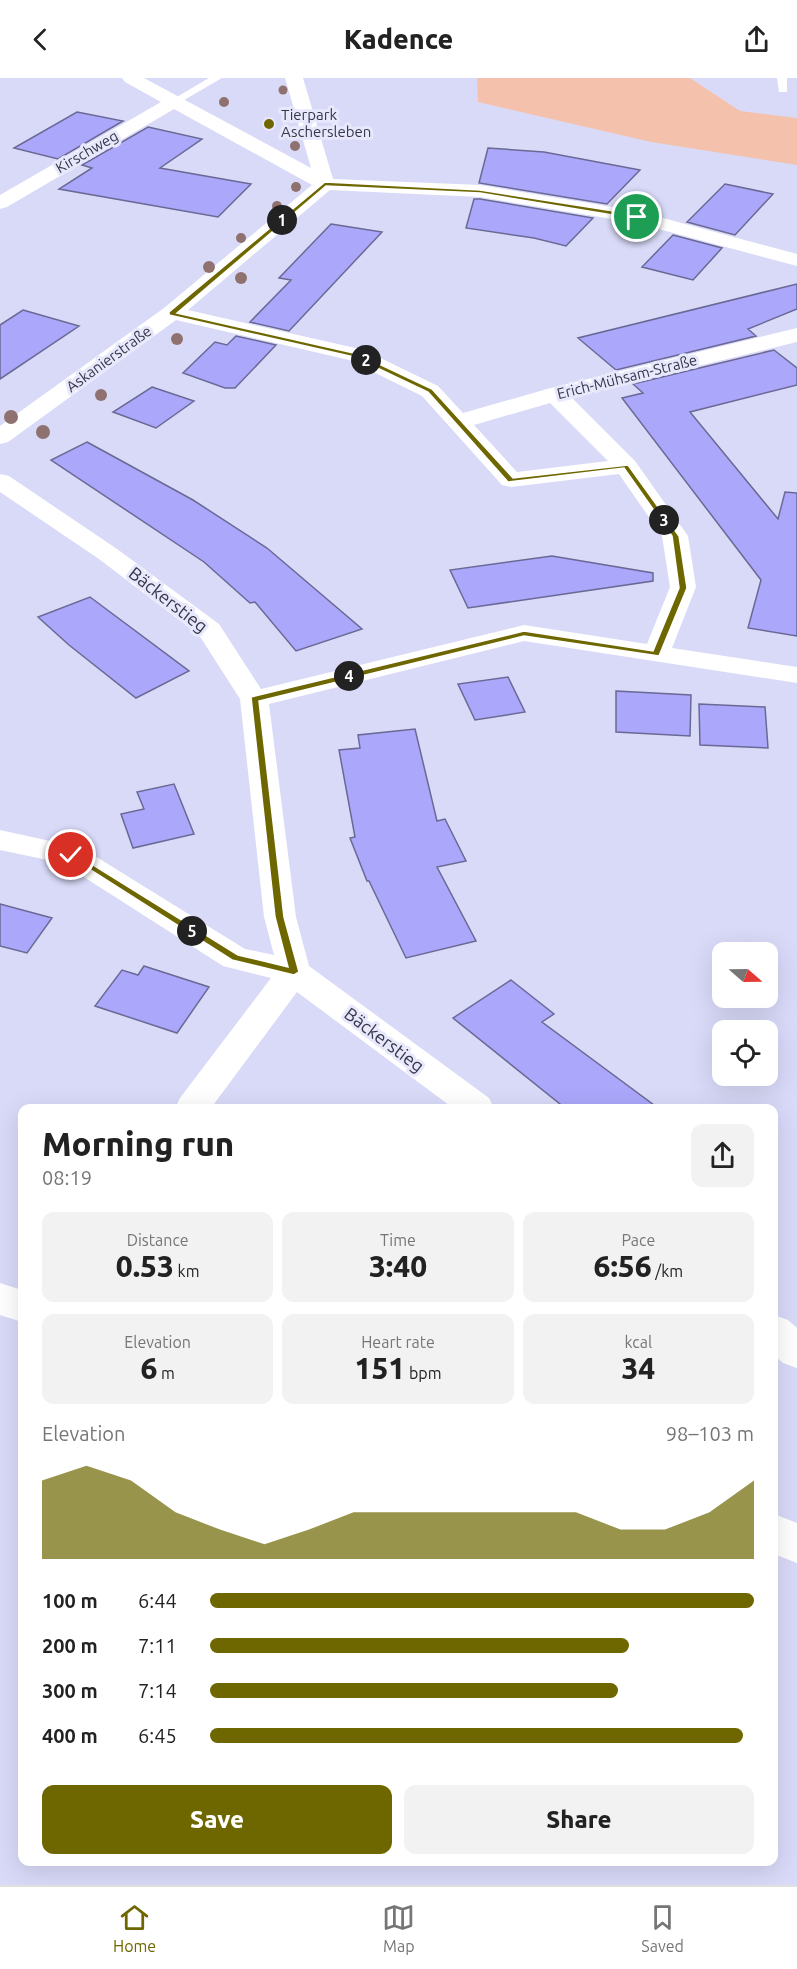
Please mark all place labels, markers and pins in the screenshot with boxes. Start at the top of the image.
place label: Tierpark Aschersleben [281,106,371,140]
marker: Tierpark Aschersleben [262,117,276,131]
pin [611,191,662,242]
pin: 1 [267,205,297,235]
pin: 2 [351,345,381,375]
pin: 3 [649,505,679,535]
pin: 4 [334,661,364,691]
pin [45,829,96,880]
pin: 5 [177,916,207,946]

